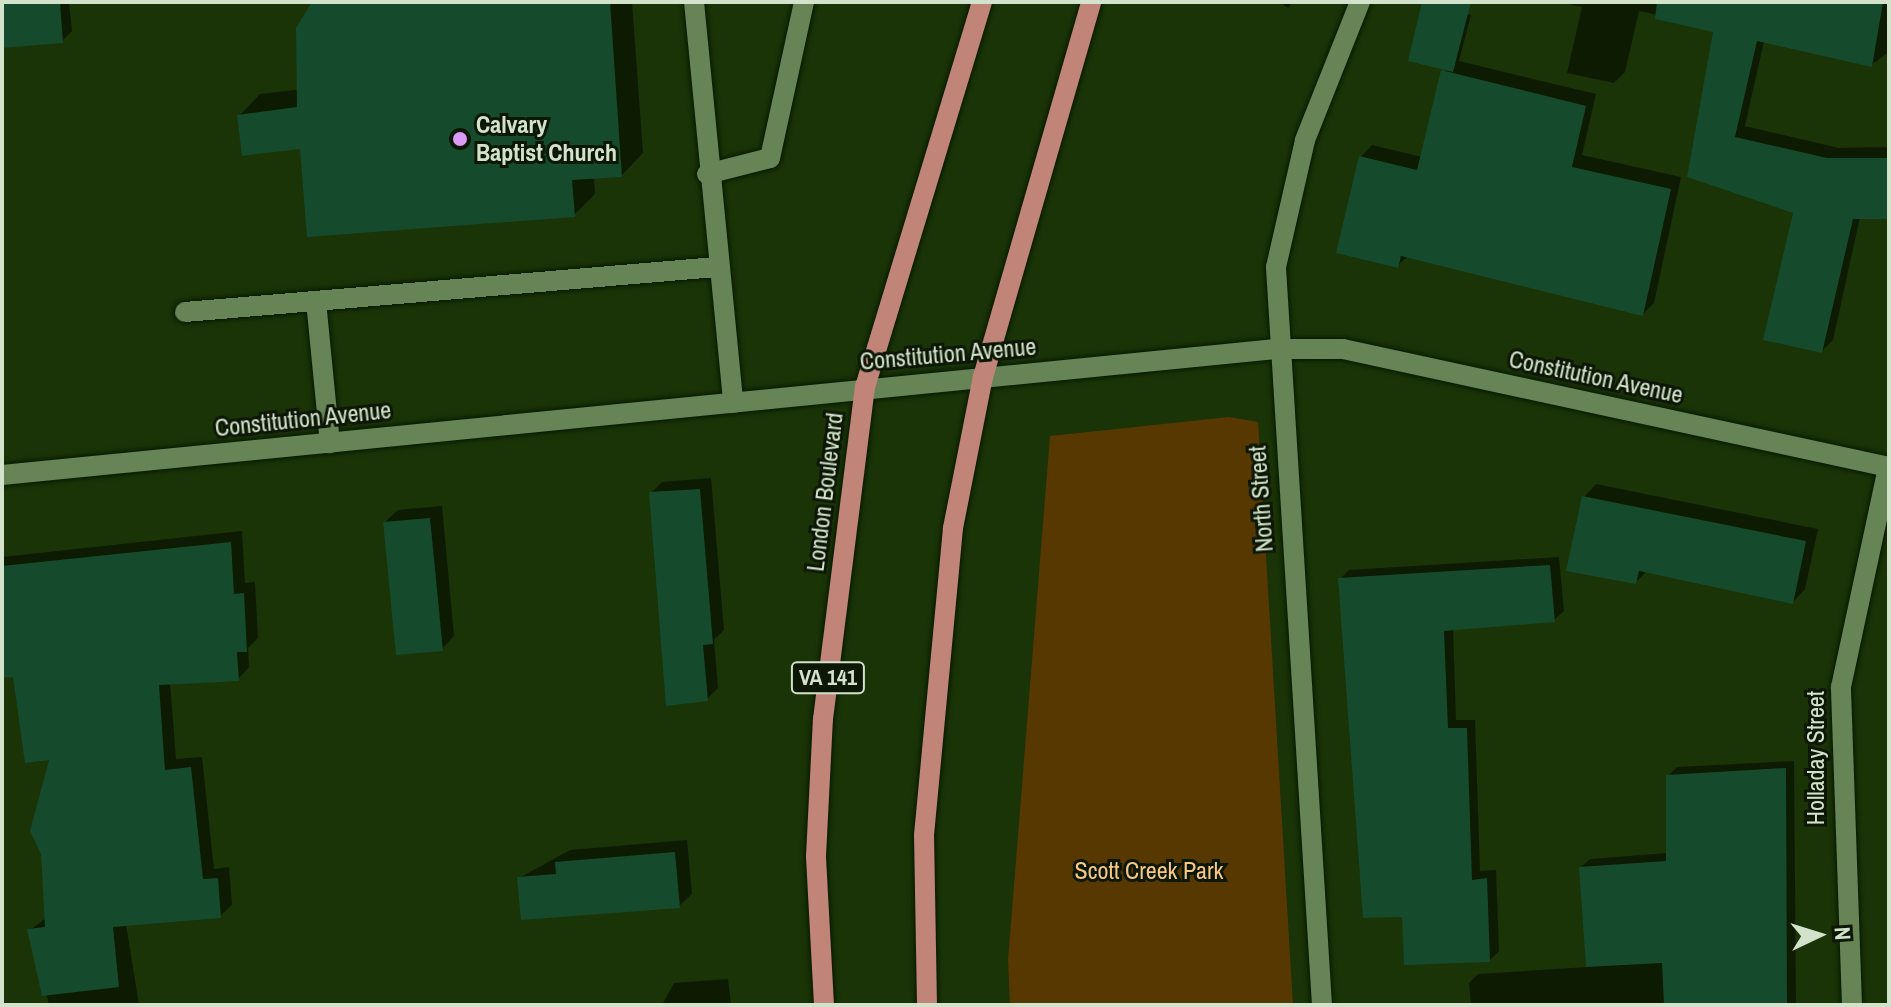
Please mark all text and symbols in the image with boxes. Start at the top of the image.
place label: Calvary Baptist Church [476,111,617,167]
marker: Calvary Baptist Church [451,130,469,148]
street label: Constitution Avenue [858,332,1038,376]
street label: Constitution Avenue [1506,344,1686,410]
street label: Constitution Avenue [213,395,393,443]
street label: London Boulevard [801,411,849,573]
street label: North Street [1243,445,1279,553]
road number: VA 141 [790,660,866,696]
street label: Holladay Street [1802,691,1830,825]
park label: Scott Creek Park [1075,857,1223,885]
north arrow [1779,895,1859,975]
text: N [1828,926,1858,941]

